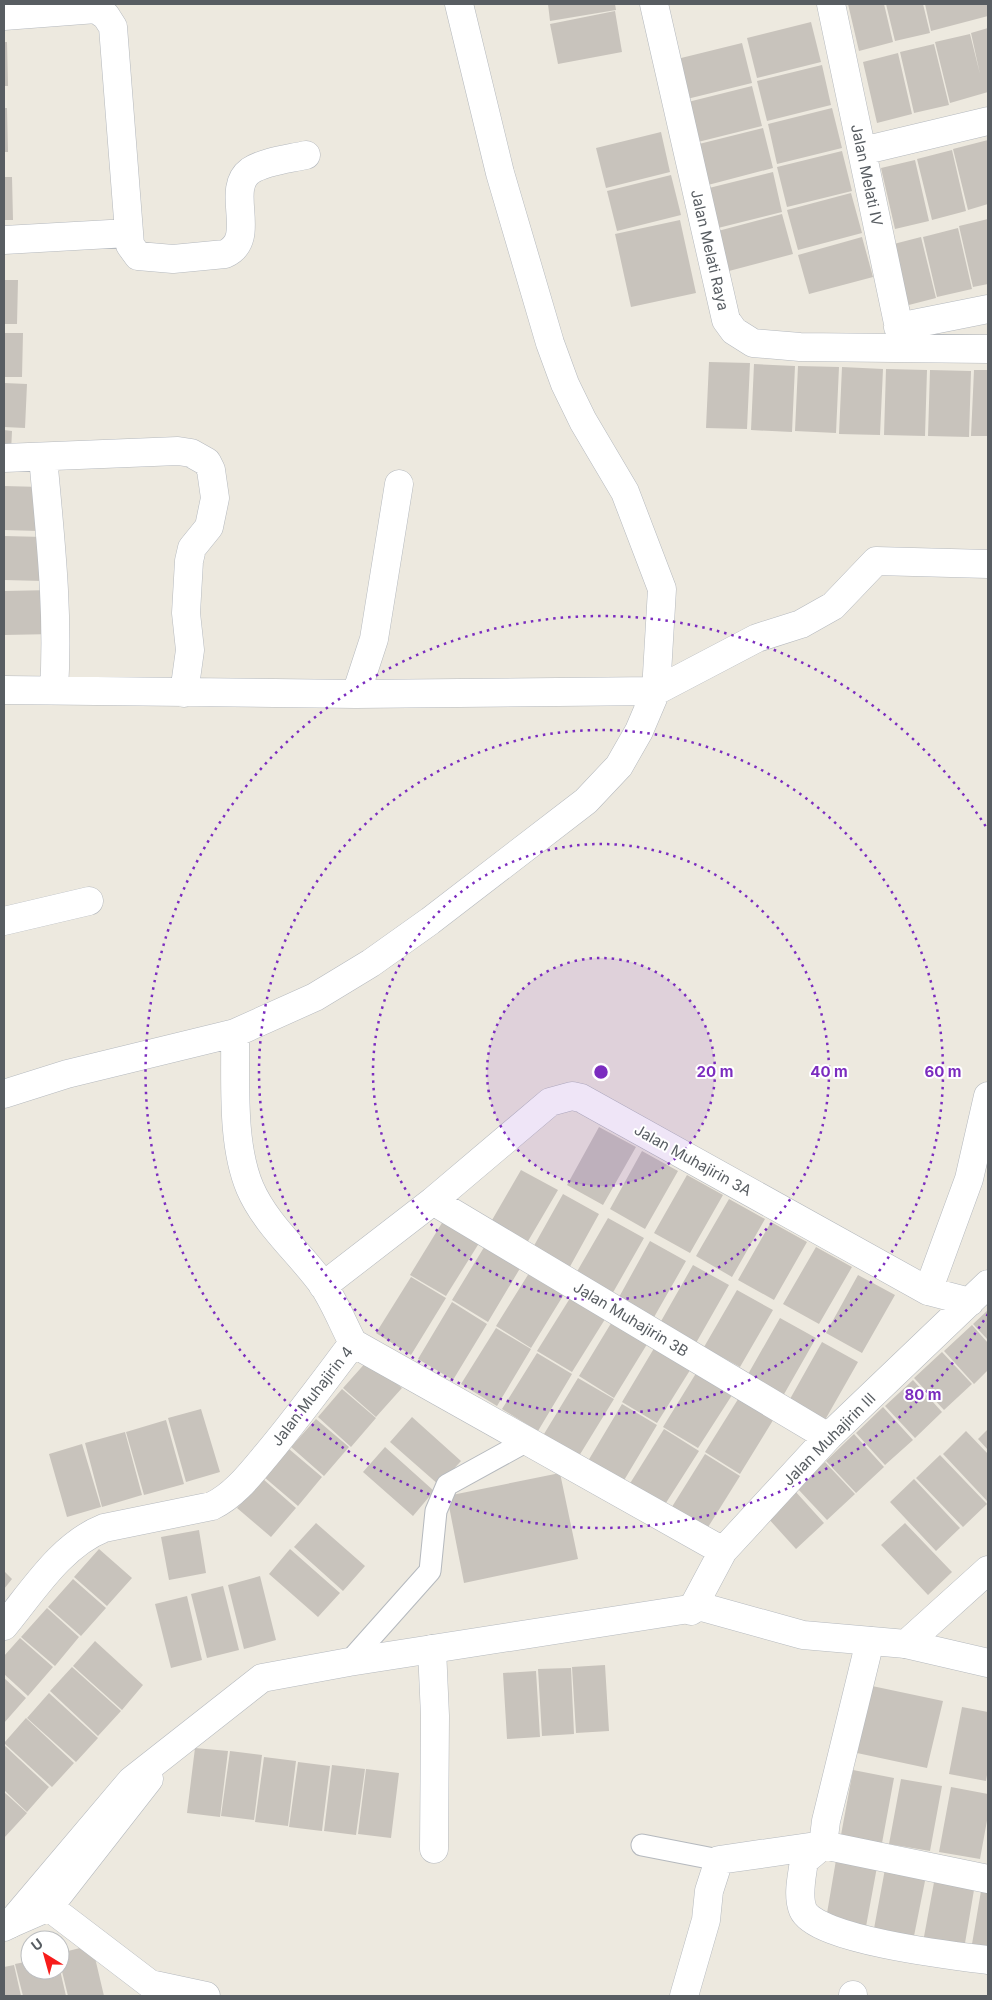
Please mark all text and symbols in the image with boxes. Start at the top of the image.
street label: Jalan Melati IV [847,122,887,228]
street label: Jalan Melati Raya [687,188,733,312]
text: 20 m [697,1062,733,1081]
text: 40 m [810,1062,848,1081]
text: 60 m [924,1062,962,1081]
centre of rings [592,1063,610,1081]
street label: Jalan Muhajirin 3A [631,1120,755,1200]
street label: Jalan Muhajirin 3B [570,1277,692,1361]
street label: Jalan Muhajirin 4 [267,1342,357,1450]
text: 80 m [904,1385,942,1404]
street label: Jalan Muhajirin III [779,1389,879,1489]
north arrow [20,1930,70,1980]
text: U [28,1934,46,1954]

